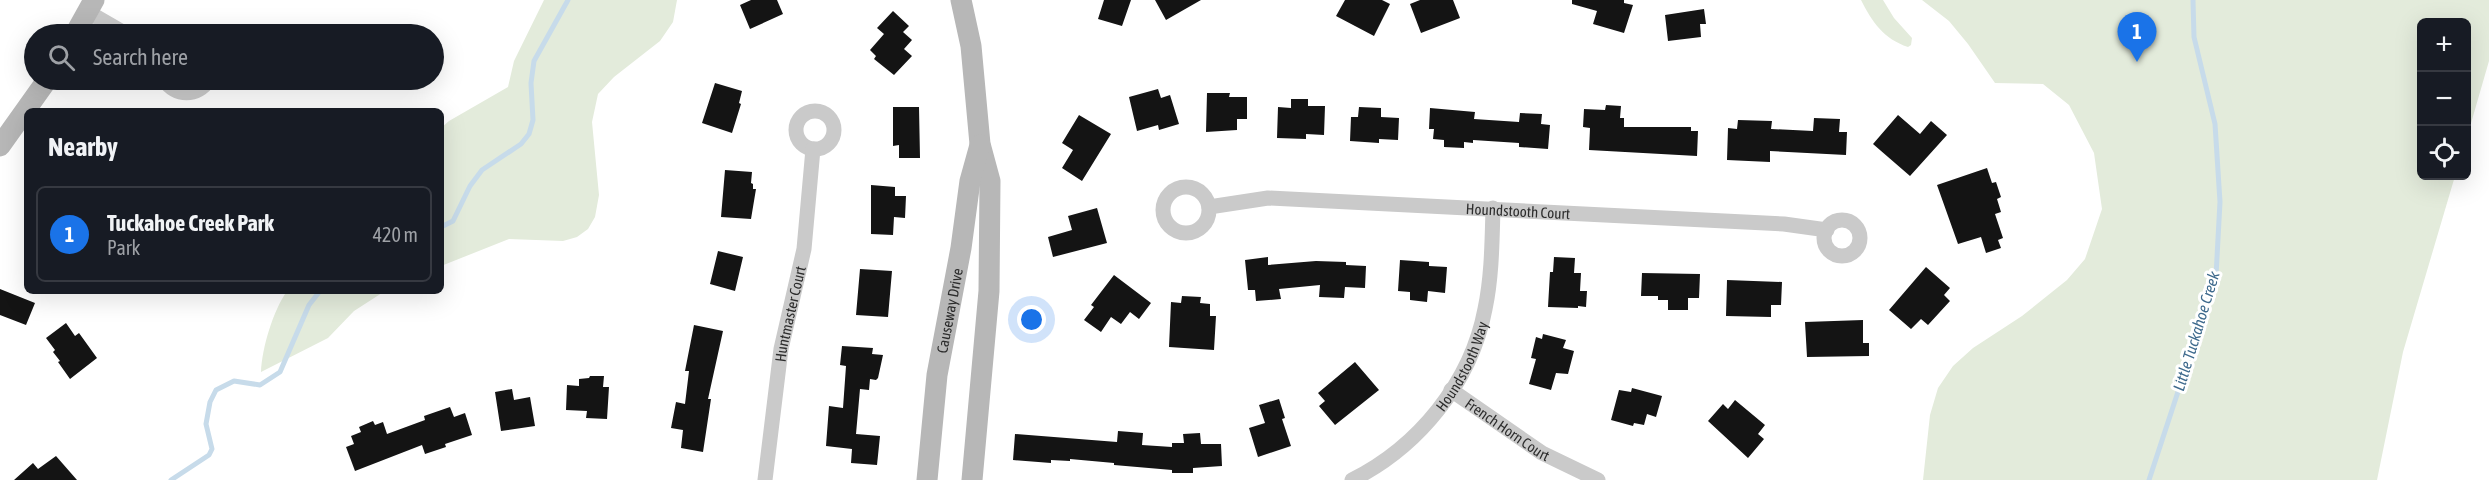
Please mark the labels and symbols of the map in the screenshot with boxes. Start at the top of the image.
pin: 1 [2118,13,2156,62]
street label: Houndstooth Court [1465,199,1571,222]
street label: Huntmaster Court [771,264,808,363]
street label: Causeway Drive [933,267,966,355]
water label: Little Tuckahoe Creek [2169,268,2223,393]
your location [1017,305,1046,334]
street label: Houndstooth Way [1432,319,1490,414]
street label: French Horn Court [1462,394,1552,464]

